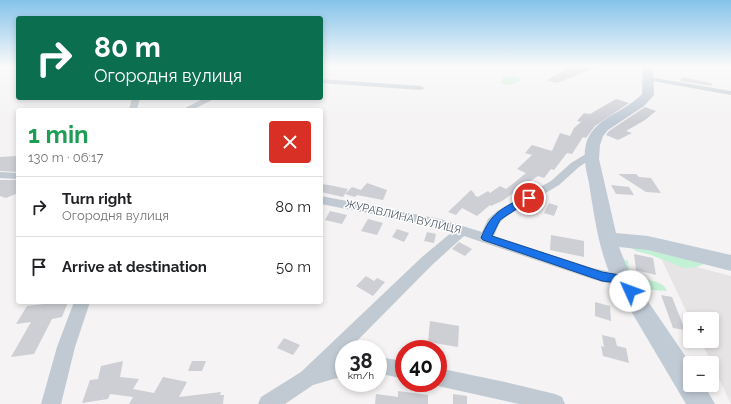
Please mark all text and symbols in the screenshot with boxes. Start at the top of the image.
text: 80 m [94,31,161,64]
icon: right [28,32,80,84]
text: Огородня вулиця [94,65,242,86]
text: 1 min [28,120,89,149]
button: close [269,121,311,163]
text: 130 m · 06:17 [28,150,104,165]
pin [512,181,546,215]
icon: arrive [518,187,540,209]
text: Turn right [62,190,132,208]
icon: right [28,196,50,218]
street label: ЖУРАВЛИНА ВУЛИЦЯ [344,197,462,237]
text: 80 m [275,198,311,216]
text: Огородня вулиця [62,208,169,223]
icon: arrive [28,256,50,278]
text: Arrive at destination [62,258,207,276]
text: 50 m [276,258,311,276]
position arrow [609,270,651,312]
map controls [683,312,719,392]
button: + [683,312,719,348]
speed limit sign: 40 [395,340,447,392]
text: 38 [349,349,373,373]
button: − [683,356,719,392]
text: km/h [348,370,374,381]

